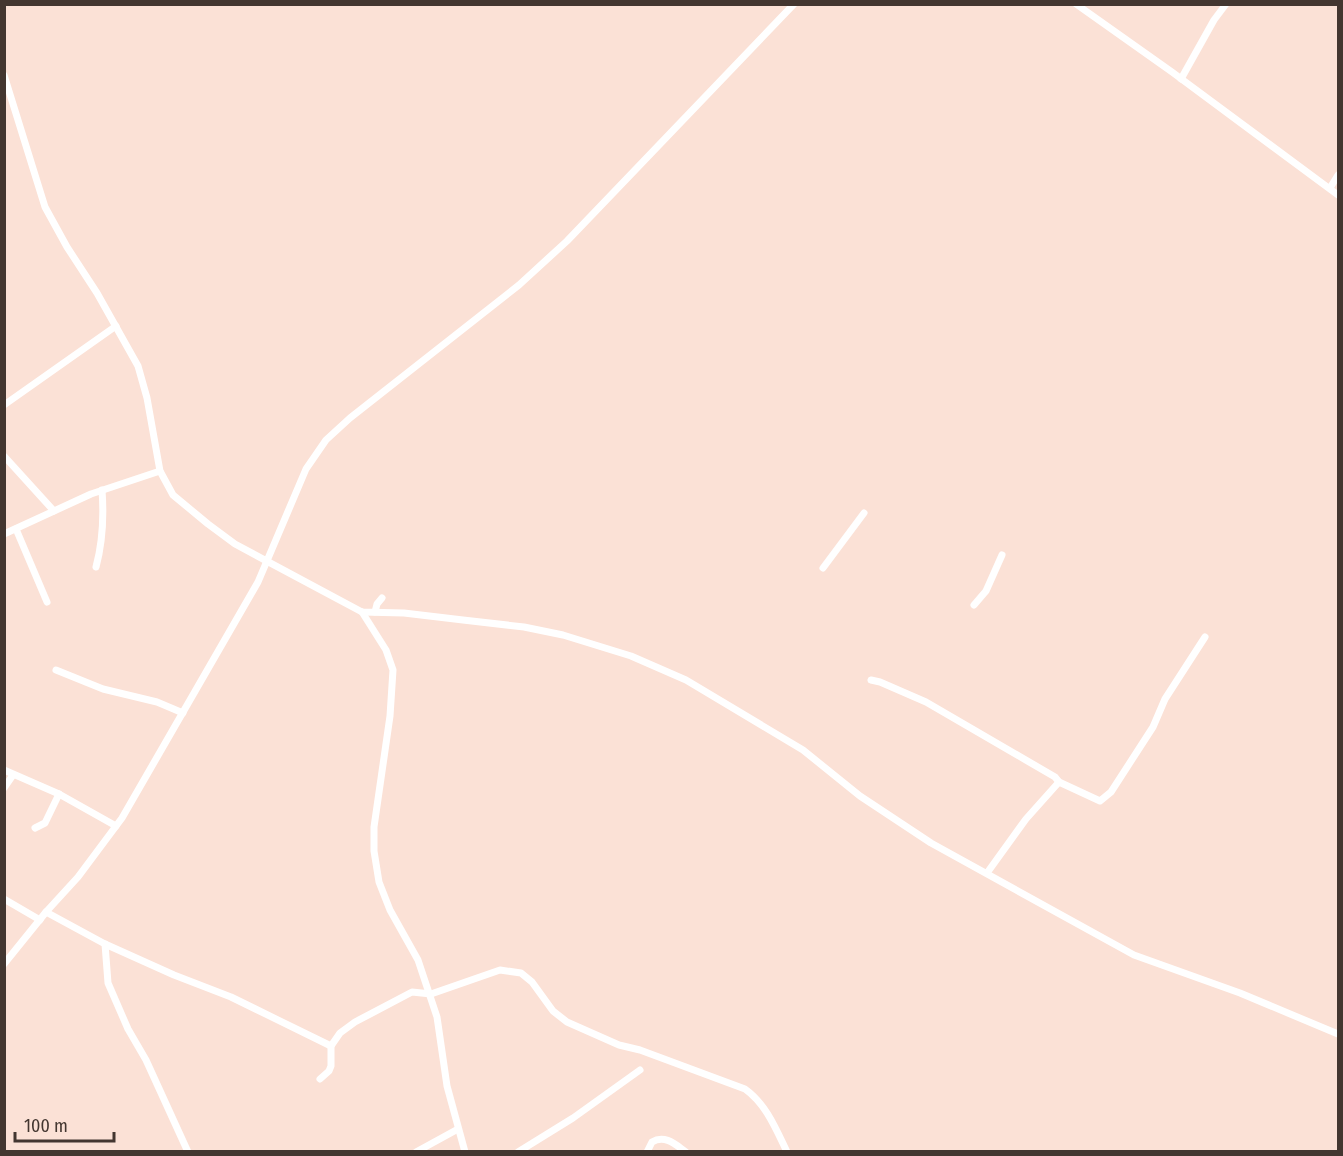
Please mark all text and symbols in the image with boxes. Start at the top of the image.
scale bar [15,1105,114,1143]
text: 100 m [24,1115,68,1137]

